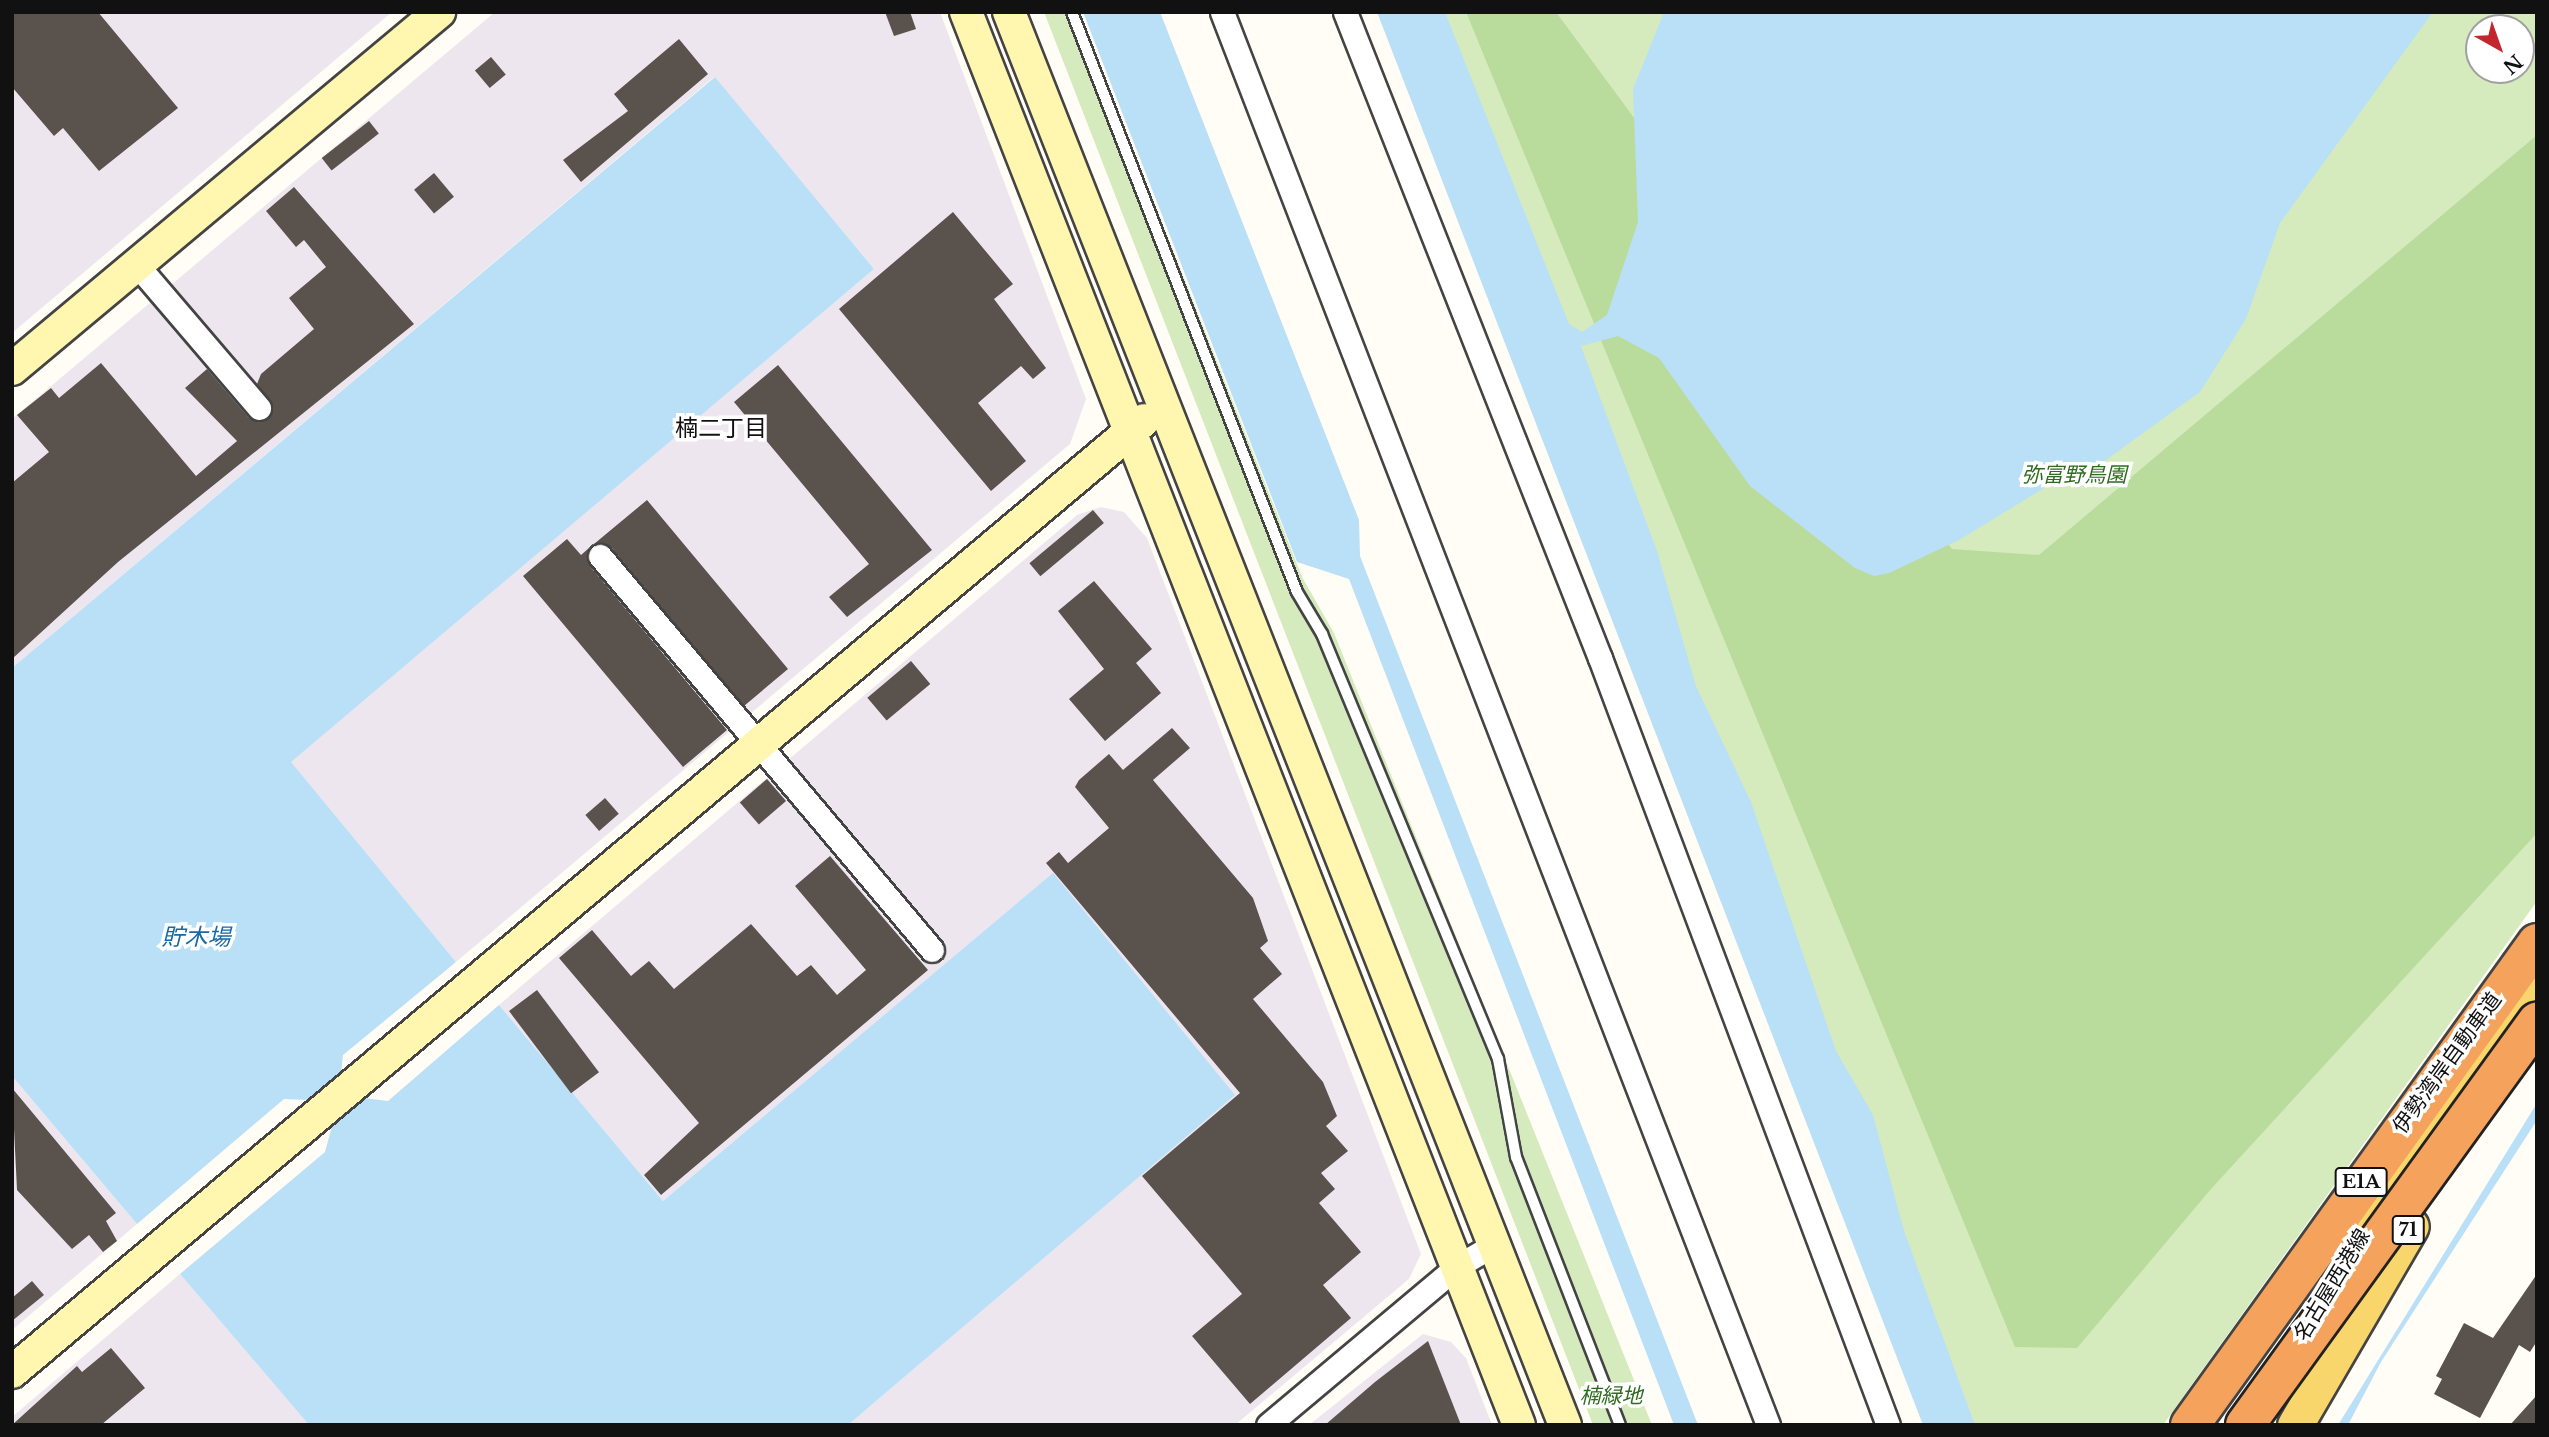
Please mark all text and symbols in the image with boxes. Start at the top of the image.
north arrow [2465,14,2535,84]
text: N [2498,49,2527,78]
district label: 楠二丁目 [675,414,767,442]
park label: 弥富野鳥園 [2022,462,2126,488]
water label: 貯木場 [162,923,230,951]
street label: 伊勢湾岸自動車道 [2387,988,2507,1138]
road number: E1A [2333,1166,2389,1198]
road number: 71 [2390,1214,2426,1246]
street label: 名古屋西港線 [2289,1225,2375,1345]
park label: 楠緑地 [1580,1383,1642,1409]

